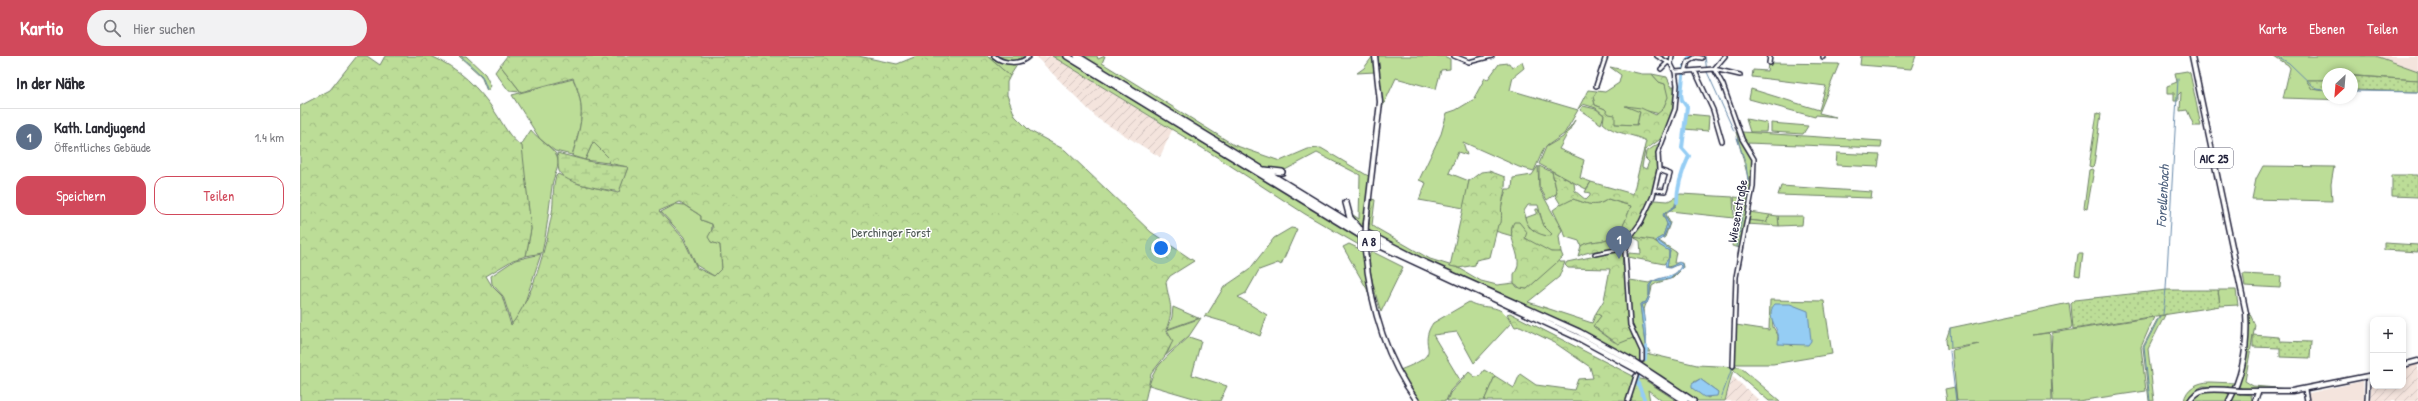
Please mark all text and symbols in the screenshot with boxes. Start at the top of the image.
search box [87,10,367,46]
text: Kartio [20,15,63,41]
icon: search [101,17,123,39]
text: Hier suchen [133,18,195,39]
text: Karte [2259,19,2287,38]
text: Ebenen [2309,19,2345,38]
text: Teilen [2367,19,2398,38]
north arrow [2322,68,2358,104]
text: In der Nähe [16,71,85,94]
text: Kath. Landjugend [54,117,145,138]
text: 1 [27,128,31,146]
text: 1.4 km [254,128,284,146]
text: Öffentliches Gebäude [54,138,151,156]
road number: AIC 25 [2195,148,2233,168]
water label: Forellenbach [2151,163,2173,228]
button: Speichern [16,176,146,215]
button: Teilen [154,176,284,215]
street label: Wiesenstraße [1723,178,1751,244]
park label: Derchinger Forst [851,223,931,241]
pin: 1 [1606,226,1632,259]
road number: A 8 [1358,231,1380,251]
your location [1151,238,1171,258]
map controls [2370,317,2406,389]
button: + [2370,317,2406,353]
button: − [2370,353,2406,389]

